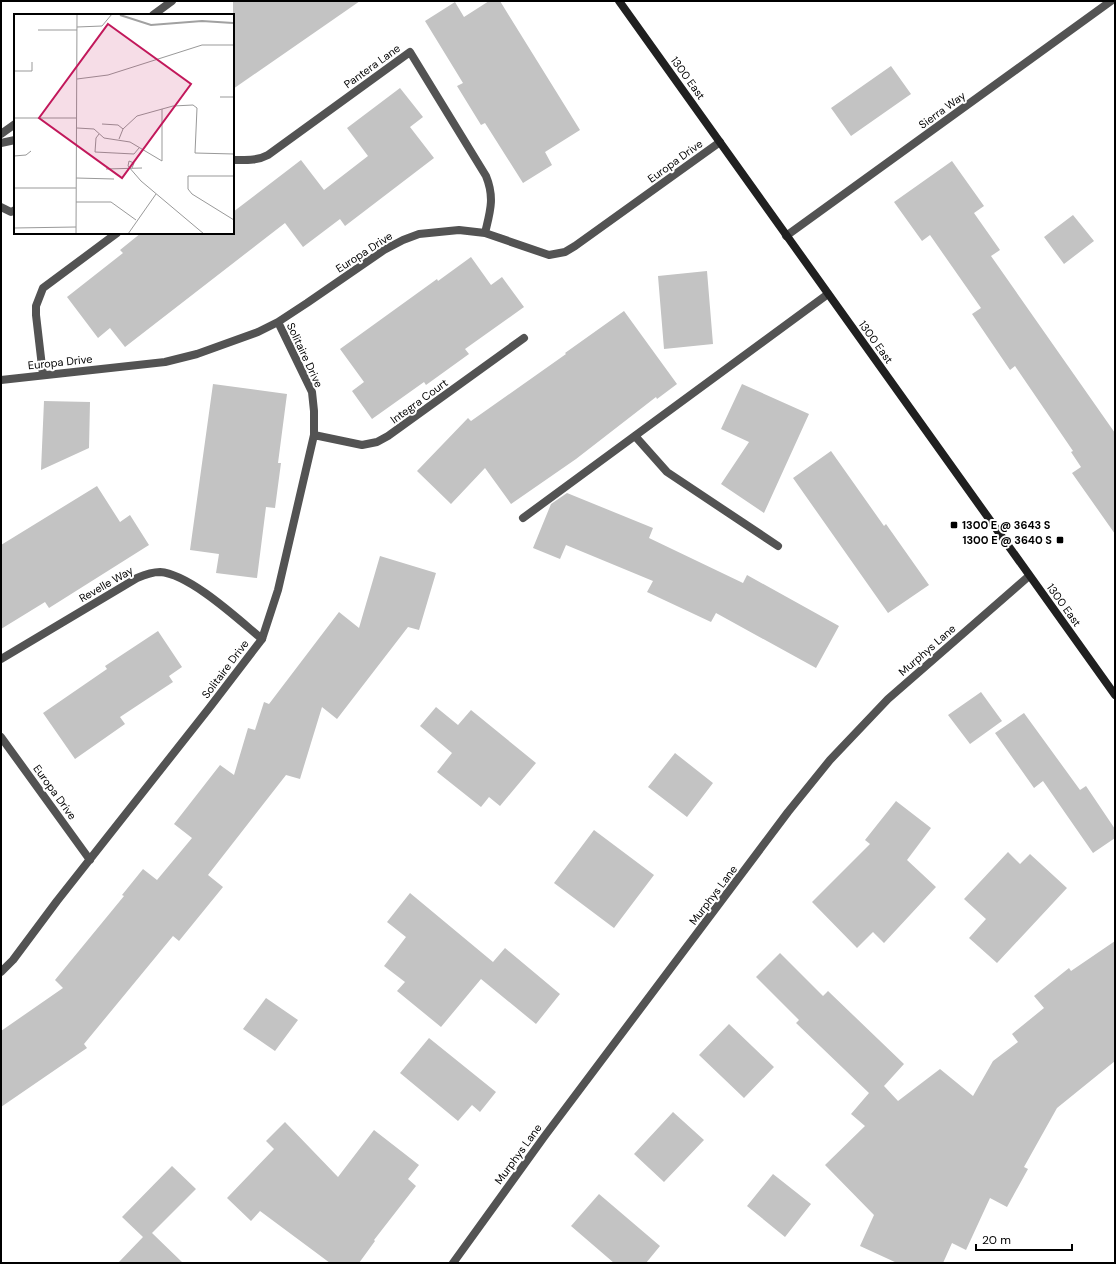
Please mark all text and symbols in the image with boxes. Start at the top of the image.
inset map [14,14,234,234]
street label: Pantera Lane [341,41,403,91]
street label: 1300 East [668,54,708,102]
street label: Sierra Way [916,88,968,132]
street label: Europa Drive [645,136,705,186]
street label: Europa Drive [333,228,395,276]
street label: 1300 East [856,318,896,366]
street label: Solitaire Drive [284,320,326,390]
street label: Europa Drive [27,352,93,372]
street label: Integra Court [388,376,450,426]
place label: 1300 E @ 3643 S [962,518,1051,532]
marker: 1300 E @ 3643 S [949,520,959,530]
place label: 1300 E @ 3640 S [962,533,1052,547]
marker: 1300 E @ 3640 S [1055,535,1065,545]
street label: Revelle Way [76,563,136,605]
street label: 1300 East [1044,581,1084,629]
street label: Murphys Lane [896,621,958,679]
street label: Solitaire Drive [198,637,252,701]
street label: Europa Drive [30,762,80,822]
street label: Murphys Lane [686,862,740,928]
street label: Murphys Lane [491,1121,545,1187]
scale bar [976,1226,1072,1252]
text: 20 m [982,1232,1011,1248]

